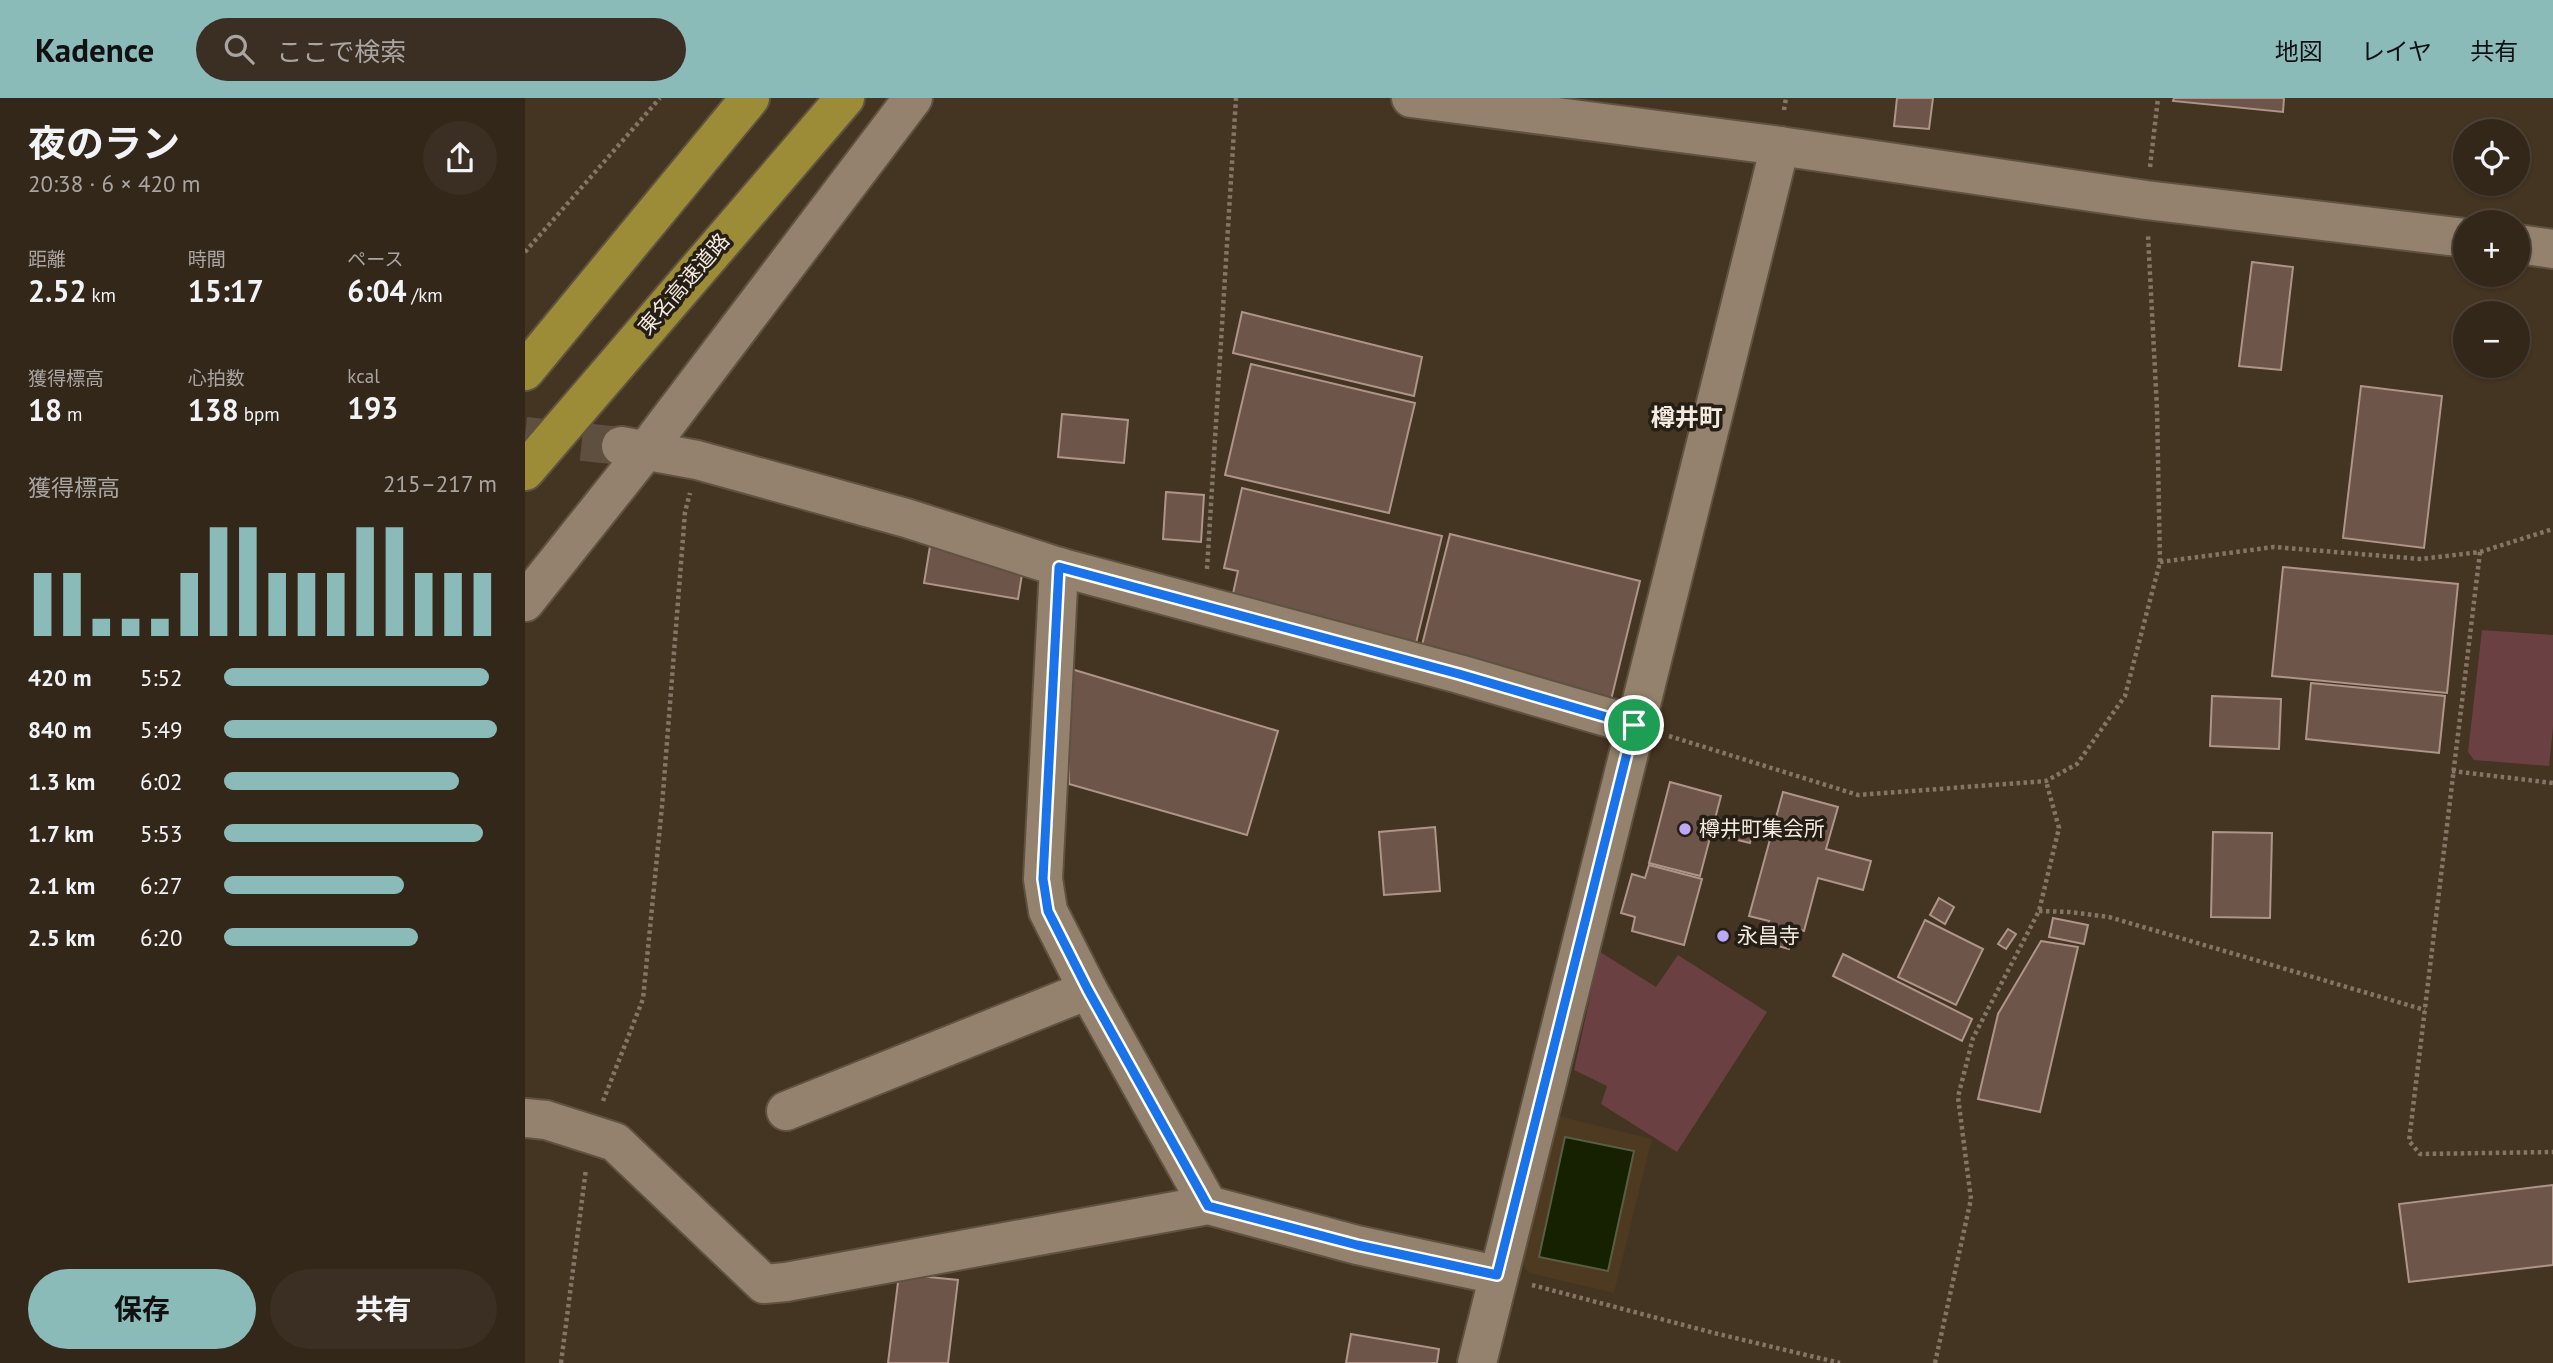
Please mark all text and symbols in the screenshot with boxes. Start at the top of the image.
search box [196,18,686,81]
text: Kadence [35,28,154,71]
icon: search [220,30,258,68]
text: ここで検索 [276,35,406,68]
text: 地図 [2275,36,2323,67]
text: レイヤ [2361,36,2432,67]
text: 共有 [2470,36,2518,67]
text: 夜のラン [28,118,180,167]
map controls [2453,119,2530,378]
button: locate [2453,119,2530,196]
button: share [423,121,497,195]
text: 20:38 · 6 × 420 m [28,169,200,198]
button: + [2453,210,2530,287]
street label: 東名高速道路 [632,227,735,340]
text: 距離 [28,247,66,271]
text: 時間 [188,247,226,271]
text: ペース [347,247,403,271]
text: 2.52 [28,271,86,310]
text: 15:17 [188,271,264,310]
text: 6:04 [347,271,406,310]
text: km [86,283,116,307]
text: /km [406,283,443,307]
button: − [2453,301,2530,378]
text: kcal [347,364,380,388]
text: 獲得標高 [28,366,104,390]
text: 心拍数 [188,366,245,390]
text: 193 [347,388,398,427]
text: 18 [28,390,62,429]
text: 138 [188,390,239,429]
text: m [62,402,83,426]
text: bpm [239,402,280,426]
district label: 樽井町 [1651,402,1723,433]
text: 215–217 m [383,469,497,498]
text: 獲得標高 [28,473,120,502]
text: 420 m [28,663,91,692]
text: 5:52 [140,663,183,692]
pin [1604,695,1664,755]
icon: arrive [1615,706,1653,744]
text: 840 m [28,715,91,744]
text: 5:49 [140,715,183,744]
text: 1.3 km [28,767,95,796]
text: 6:02 [140,767,183,796]
place label: 樽井町集会所 [1699,815,1825,842]
text: 1.7 km [28,819,94,848]
text: 5:53 [140,819,183,848]
marker: 樽井町集会所 [1677,821,1693,837]
text: 2.1 km [28,871,95,900]
text: 6:27 [140,871,183,900]
place label: 永昌寺 [1737,922,1800,949]
text: 2.5 km [28,923,95,952]
text: 6:20 [140,923,183,952]
marker: 永昌寺 [1715,928,1731,944]
button: 保存 [28,1269,256,1349]
button: 共有 [270,1269,497,1349]

